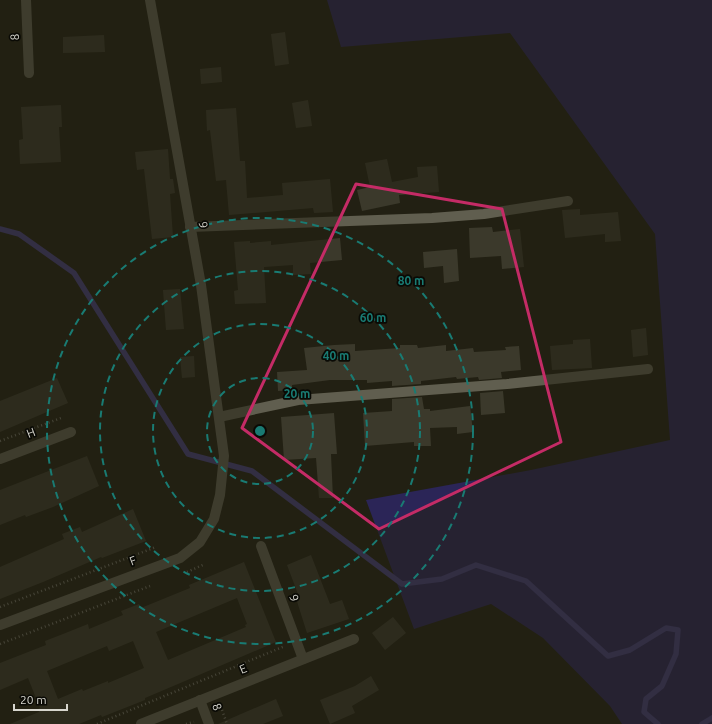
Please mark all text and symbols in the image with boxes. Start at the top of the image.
street label: 8 [8,33,21,41]
street label: 9 [197,220,210,229]
text: 80 m [398,274,424,287]
text: 60 m [360,311,386,324]
text: 40 m [323,349,349,362]
text: 20 m [284,387,310,400]
centre of rings [253,424,267,438]
street label: H [25,425,37,440]
street label: F [128,553,138,568]
street label: 9 [287,592,302,603]
street label: E [237,661,249,676]
scale bar [14,686,67,712]
text: 20 m [20,693,47,706]
street label: 8 [210,701,225,713]

